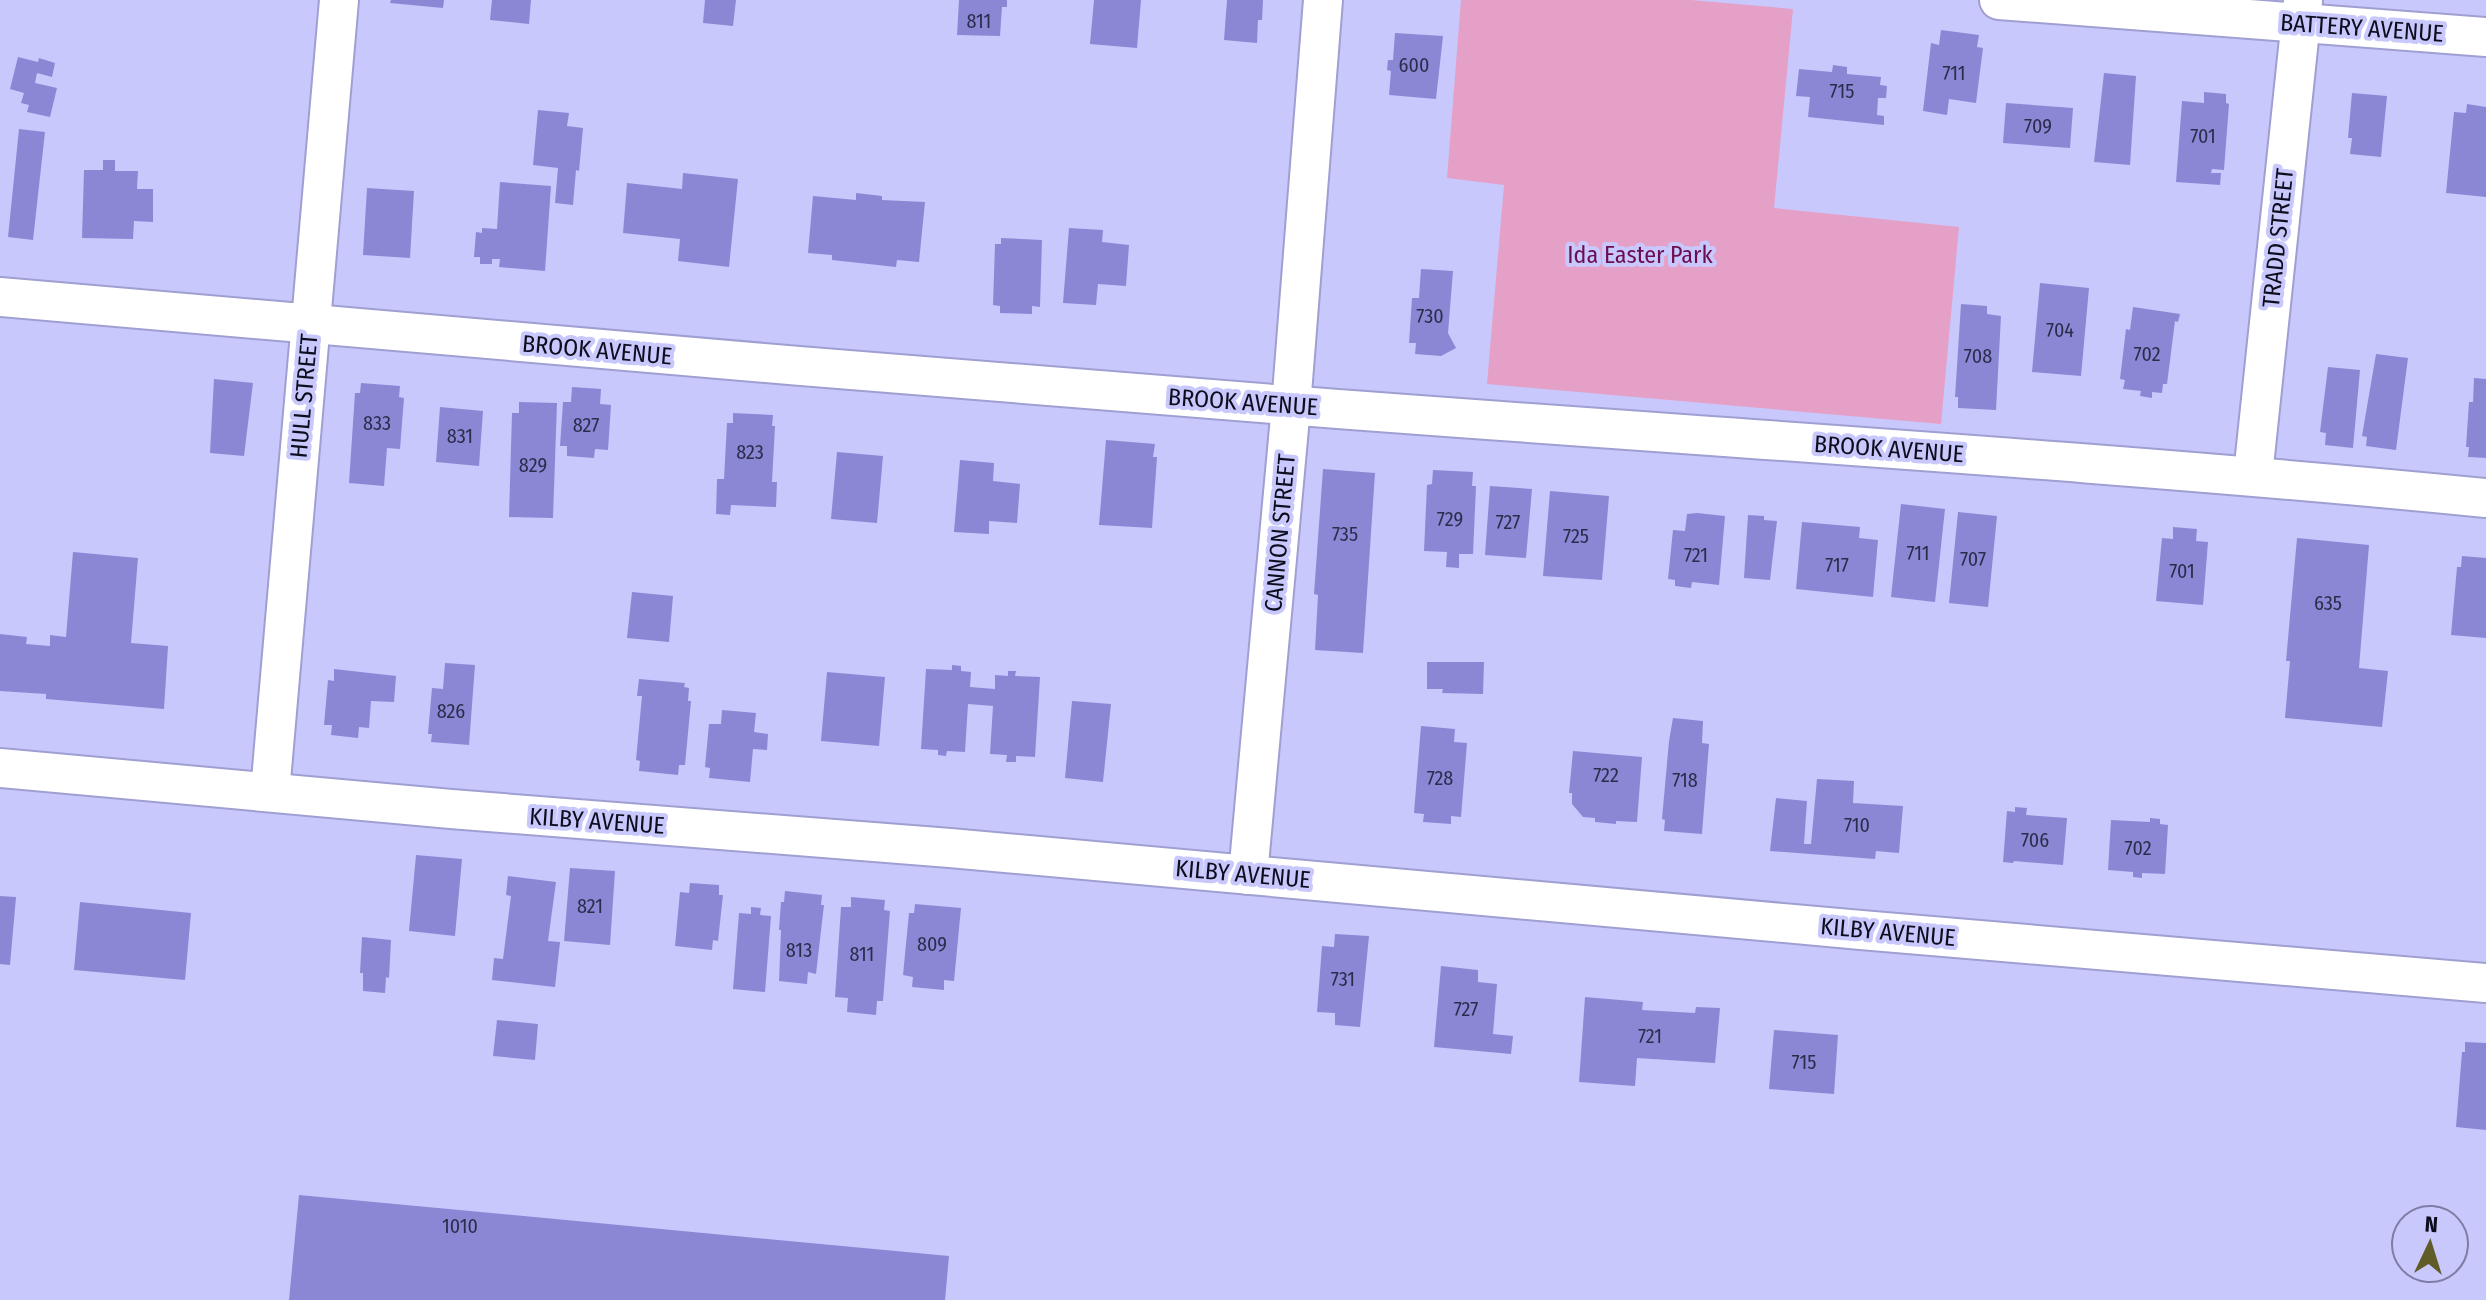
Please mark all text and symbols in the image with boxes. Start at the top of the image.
street label: BATTERY AVENUE [2279,8,2445,48]
house number: 811 [967,9,991,33]
house number: 600 [1399,53,1429,77]
house number: 711 [1942,61,1966,85]
house number: 715 [1830,79,1854,103]
house number: 709 [2024,114,2052,138]
house number: 701 [2190,124,2216,148]
street label: TRADD STREET [2257,167,2299,309]
park label: Ida Easter Park [1567,241,1713,269]
house number: 730 [1416,304,1444,328]
house number: 704 [2046,318,2074,342]
street label: BROOK AVENUE [521,330,673,370]
street label: HULL STREET [285,333,323,459]
house number: 702 [2134,342,2161,366]
house number: 708 [1964,344,1992,368]
street label: BROOK AVENUE [1167,383,1319,421]
house number: 833 [363,411,391,435]
house number: 827 [573,413,599,437]
house number: 831 [447,424,473,448]
street label: BROOK AVENUE [1813,430,1965,468]
house number: 823 [736,440,764,464]
house number: 829 [519,453,547,477]
street label: CANNON STREET [1259,453,1301,613]
house number: 729 [1437,507,1463,531]
house number: 727 [1496,510,1520,534]
house number: 735 [1332,522,1358,546]
house number: 725 [1563,524,1589,548]
house number: 711 [1906,541,1930,565]
house number: 721 [1684,543,1708,567]
house number: 707 [1960,547,1986,571]
house number: 717 [1825,553,1849,577]
house number: 701 [2169,559,2195,583]
house number: 635 [2314,591,2342,615]
house number: 826 [437,699,465,723]
house number: 722 [1593,763,1619,787]
house number: 728 [1427,766,1453,790]
house number: 718 [1672,768,1698,792]
street label: KILBY AVENUE [528,802,666,840]
house number: 710 [1844,813,1870,837]
house number: 706 [2021,828,2049,852]
house number: 702 [2125,836,2152,860]
street label: KILBY AVENUE [1174,854,1312,894]
house number: 821 [577,894,603,918]
street label: KILBY AVENUE [1819,912,1957,952]
house number: 809 [917,932,947,956]
house number: 813 [786,938,812,962]
house number: 811 [850,942,874,966]
house number: 731 [1331,967,1355,991]
house number: 727 [1454,997,1478,1021]
house number: 721 [1638,1024,1662,1048]
house number: 715 [1792,1050,1816,1074]
north arrow [2390,1204,2470,1284]
text: N [2424,1211,2439,1238]
house number: 1010 [442,1214,478,1238]

